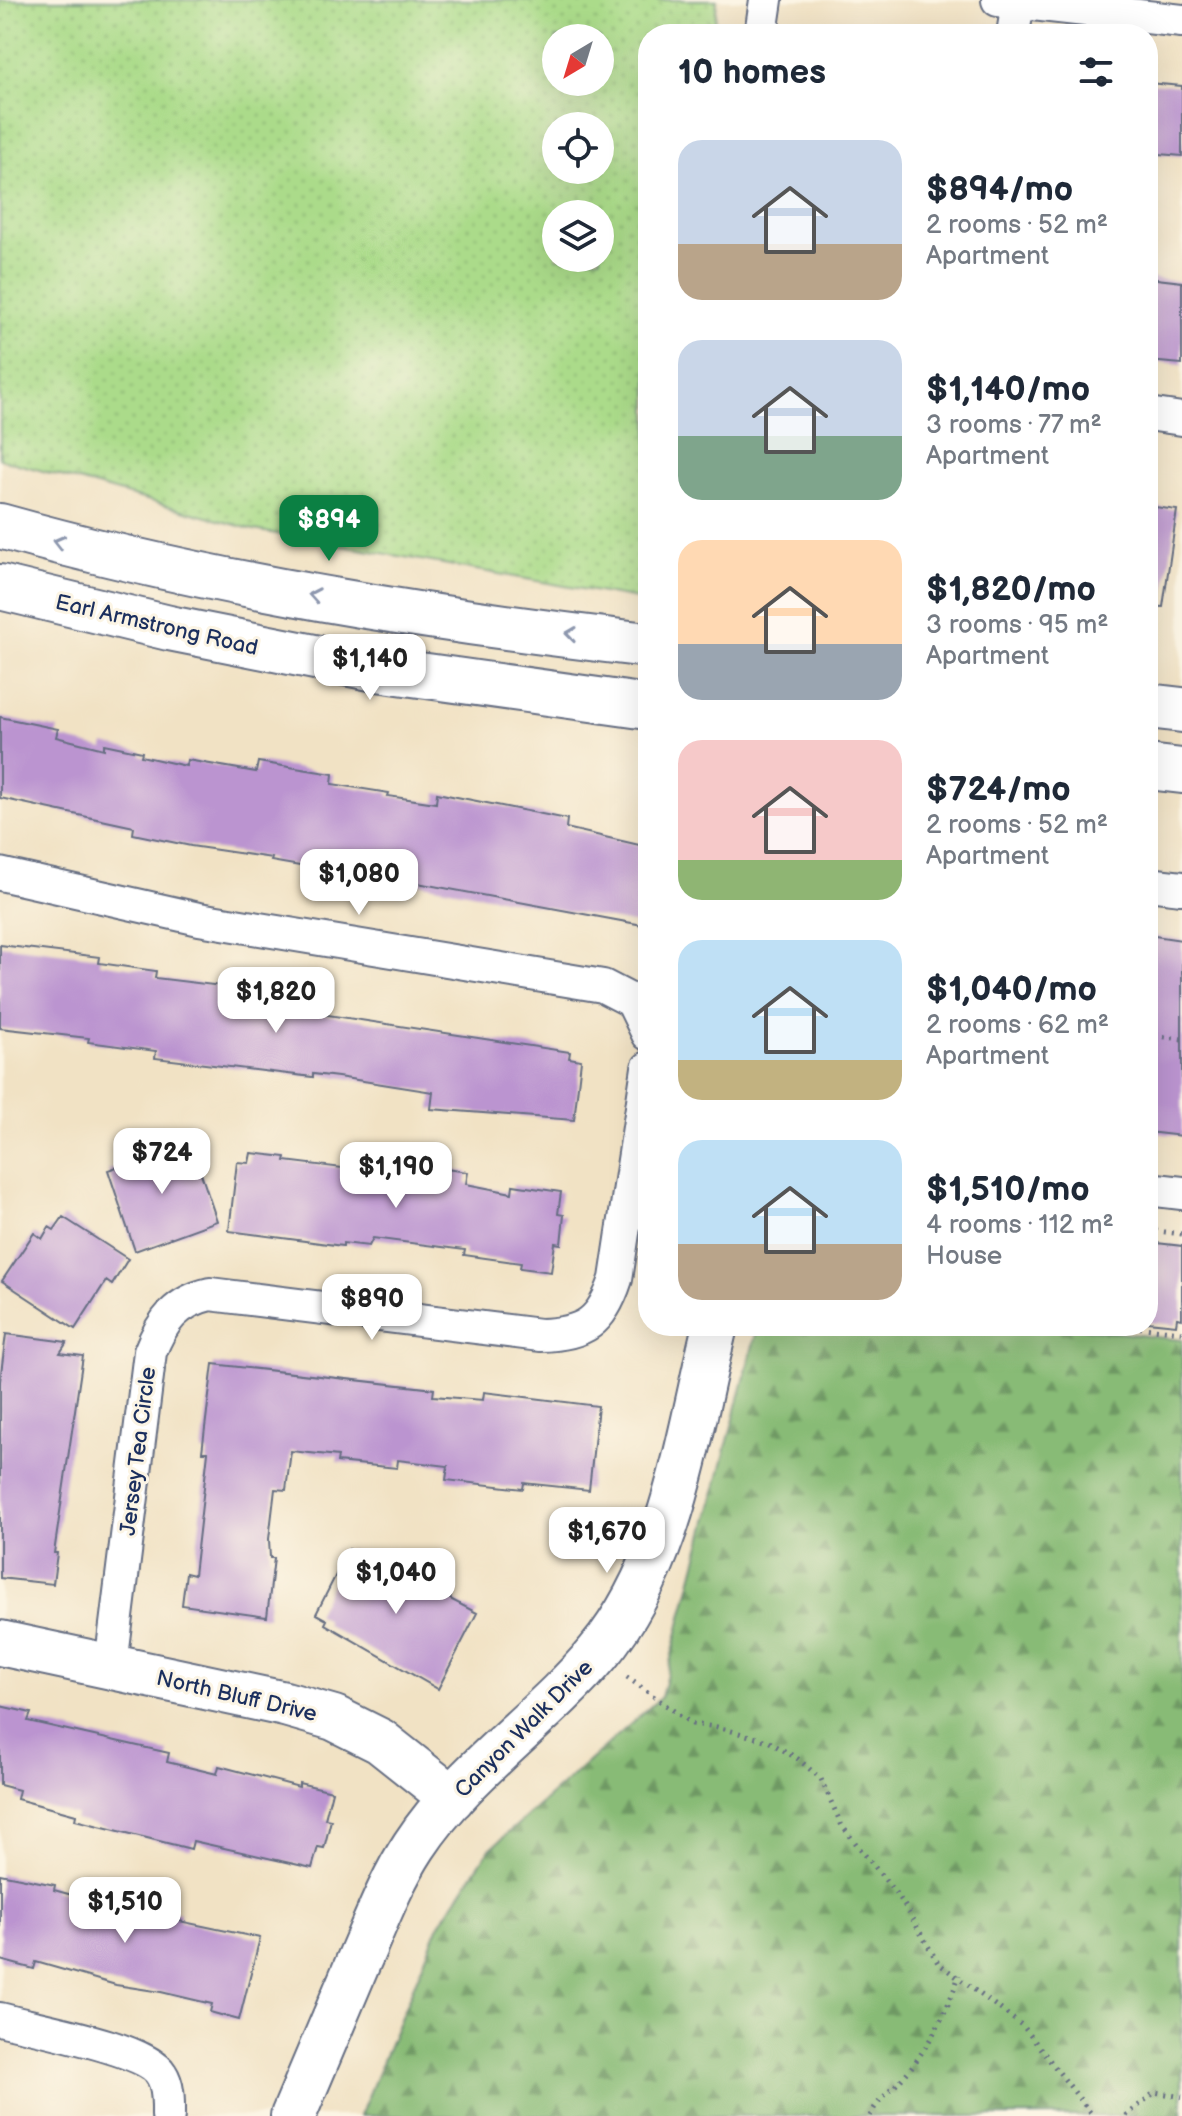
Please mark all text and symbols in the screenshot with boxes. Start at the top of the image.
north arrow [542,24,614,96]
map controls [542,24,614,272]
icon: filters [1074,50,1118,94]
text: 10 homes [678,52,826,93]
button: locate [542,112,614,184]
text: $894/mo [926,169,1073,210]
icon: home [742,172,838,268]
button: layers [542,200,614,272]
text: 2 rooms · 52 m² [926,210,1108,241]
text: Apartment [926,241,1049,272]
text: $1,140/mo [926,369,1090,410]
icon: home [742,372,838,468]
text: 3 rooms · 77 m² [926,410,1102,441]
text: Apartment [926,441,1049,472]
pin: $894 [282,495,376,563]
text: $894 [297,505,361,536]
one-way arrow [53,534,67,551]
text: $1,820/mo [926,569,1096,610]
icon: home [742,572,838,668]
one-way arrow [307,588,321,605]
street label: Earl Armstrong Road [53,589,261,662]
text: 3 rooms · 95 m² [926,610,1108,641]
one-way arrow [564,626,578,643]
pin: $1,140 [305,634,435,702]
text: Apartment [926,641,1049,672]
text: $1,140 [332,644,408,675]
text: $724/mo [926,769,1071,810]
icon: home [742,772,838,868]
text: 2 rooms · 52 m² [926,810,1108,841]
text: Apartment [926,841,1049,872]
pin: $1,080 [294,849,424,917]
text: $1,080 [318,859,400,890]
pin: $1,820 [211,967,341,1035]
text: $1,040/mo [926,969,1097,1010]
icon: home [742,972,838,1068]
text: $1,820 [236,977,316,1008]
text: 2 rooms · 62 m² [926,1010,1109,1041]
text: Apartment [926,1041,1049,1072]
pin: $724 [115,1128,209,1196]
text: $724 [131,1138,193,1169]
pin: $1,190 [331,1142,461,1210]
text: $1,190 [358,1152,434,1183]
text: $1,510/mo [926,1169,1090,1210]
icon: home [742,1172,838,1268]
text: 4 rooms · 112 m² [926,1210,1114,1241]
text: House [926,1241,1002,1272]
pin: $890 [325,1274,419,1342]
text: $890 [340,1284,404,1315]
street label: Jersey Tea Circle [115,1365,162,1537]
pin: $1,670 [542,1507,672,1575]
text: $1,670 [567,1517,647,1548]
pin: $1,040 [331,1548,461,1616]
text: $1,040 [355,1558,437,1589]
street label: Canyon Walk Drive [449,1654,599,1804]
street label: North Bluff Drive [154,1665,320,1728]
pin: $1,510 [60,1877,190,1945]
text: $1,510 [87,1887,163,1918]

